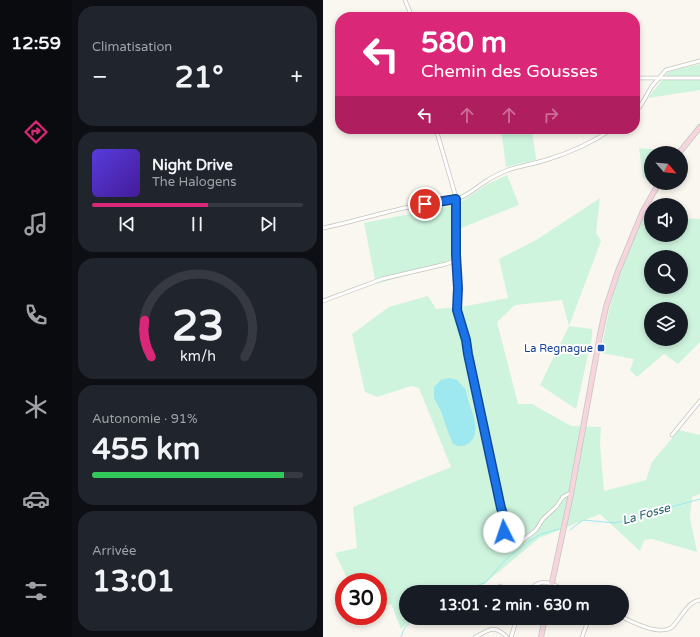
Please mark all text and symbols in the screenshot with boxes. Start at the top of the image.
text: 580 m [421,26,507,60]
icon: left [355,28,407,80]
text: 12:59 [11,32,61,54]
text: Climatisation [92,39,172,55]
text: 21° [175,59,224,96]
text: Chemin des Gousses [421,60,598,82]
text: − [92,64,108,90]
text: + [291,64,303,90]
icon: left [414,104,436,126]
icon: ahead [456,104,478,126]
icon: ahead [498,104,520,126]
icon: right [540,104,562,126]
icon: directions [22,118,50,146]
north arrow [644,146,688,190]
map controls [644,146,688,346]
text: Night Drive [152,156,233,174]
text: The Halogens [152,174,236,190]
pin [408,187,442,221]
icon: arrive [414,193,436,215]
button: sound [644,198,688,242]
icon: music [22,210,50,238]
icon: previous [116,213,138,235]
icon: pause [186,213,208,235]
icon: next [257,213,279,235]
button: search [644,250,688,294]
icon: phone [22,301,50,329]
text: 23 [171,301,224,351]
button: layers [644,302,688,346]
place label: La Regnague [524,342,593,355]
marker: La Regnague [596,343,606,353]
text: km/h [180,347,215,364]
icon: climate [22,393,50,421]
text: Autonomie · 91% [92,411,198,427]
text: 455 km [92,431,200,468]
icon: car [22,485,50,513]
water label: La Fosse [620,500,673,528]
position arrow [483,511,525,553]
text: Arrivée [92,543,136,559]
text: 13:01 [92,563,175,600]
speed limit sign: 30 [335,573,387,625]
icon: filters [22,577,50,605]
text: 13:01 · 2 min · 630 m [439,596,589,614]

